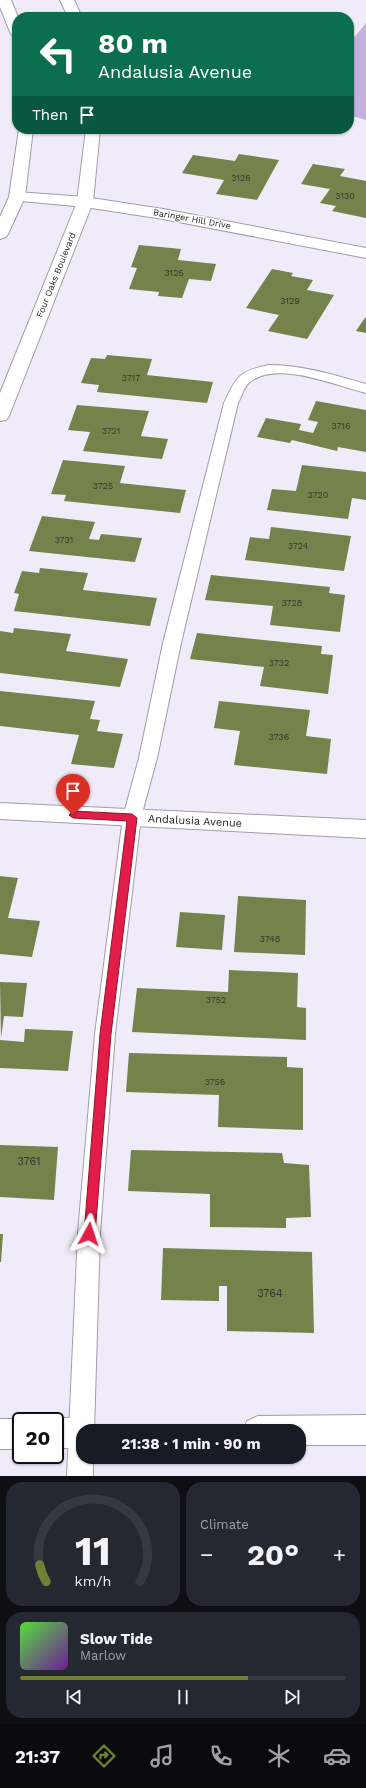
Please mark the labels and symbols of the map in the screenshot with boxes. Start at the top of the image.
house number: 3126 [231,173,251,183]
house number: 3130 [335,191,355,201]
street label: Baringer Hill Drive [152,207,232,231]
street label: Four Oaks Boulevard [34,231,78,319]
house number: 3125 [164,268,184,278]
house number: 3129 [280,296,300,306]
house number: 3717 [122,373,140,383]
house number: 3716 [332,421,350,431]
house number: 3721 [102,426,120,436]
house number: 3725 [93,481,113,491]
house number: 3720 [308,490,329,500]
house number: 3731 [55,535,73,545]
house number: 3724 [288,541,309,551]
house number: 3728 [282,598,302,608]
house number: 3732 [269,658,289,668]
house number: 3736 [269,732,289,742]
pin [56,774,90,815]
street label: Andalusia Avenue [148,812,242,830]
house number: 3748 [260,934,280,944]
house number: 3752 [206,995,226,1005]
house number: 3756 [205,1077,225,1087]
house number: 3761 [18,1155,40,1168]
position arrow [68,1213,110,1255]
house number: 3764 [257,1287,283,1300]
speed limit sign: 20 [12,1412,64,1464]

